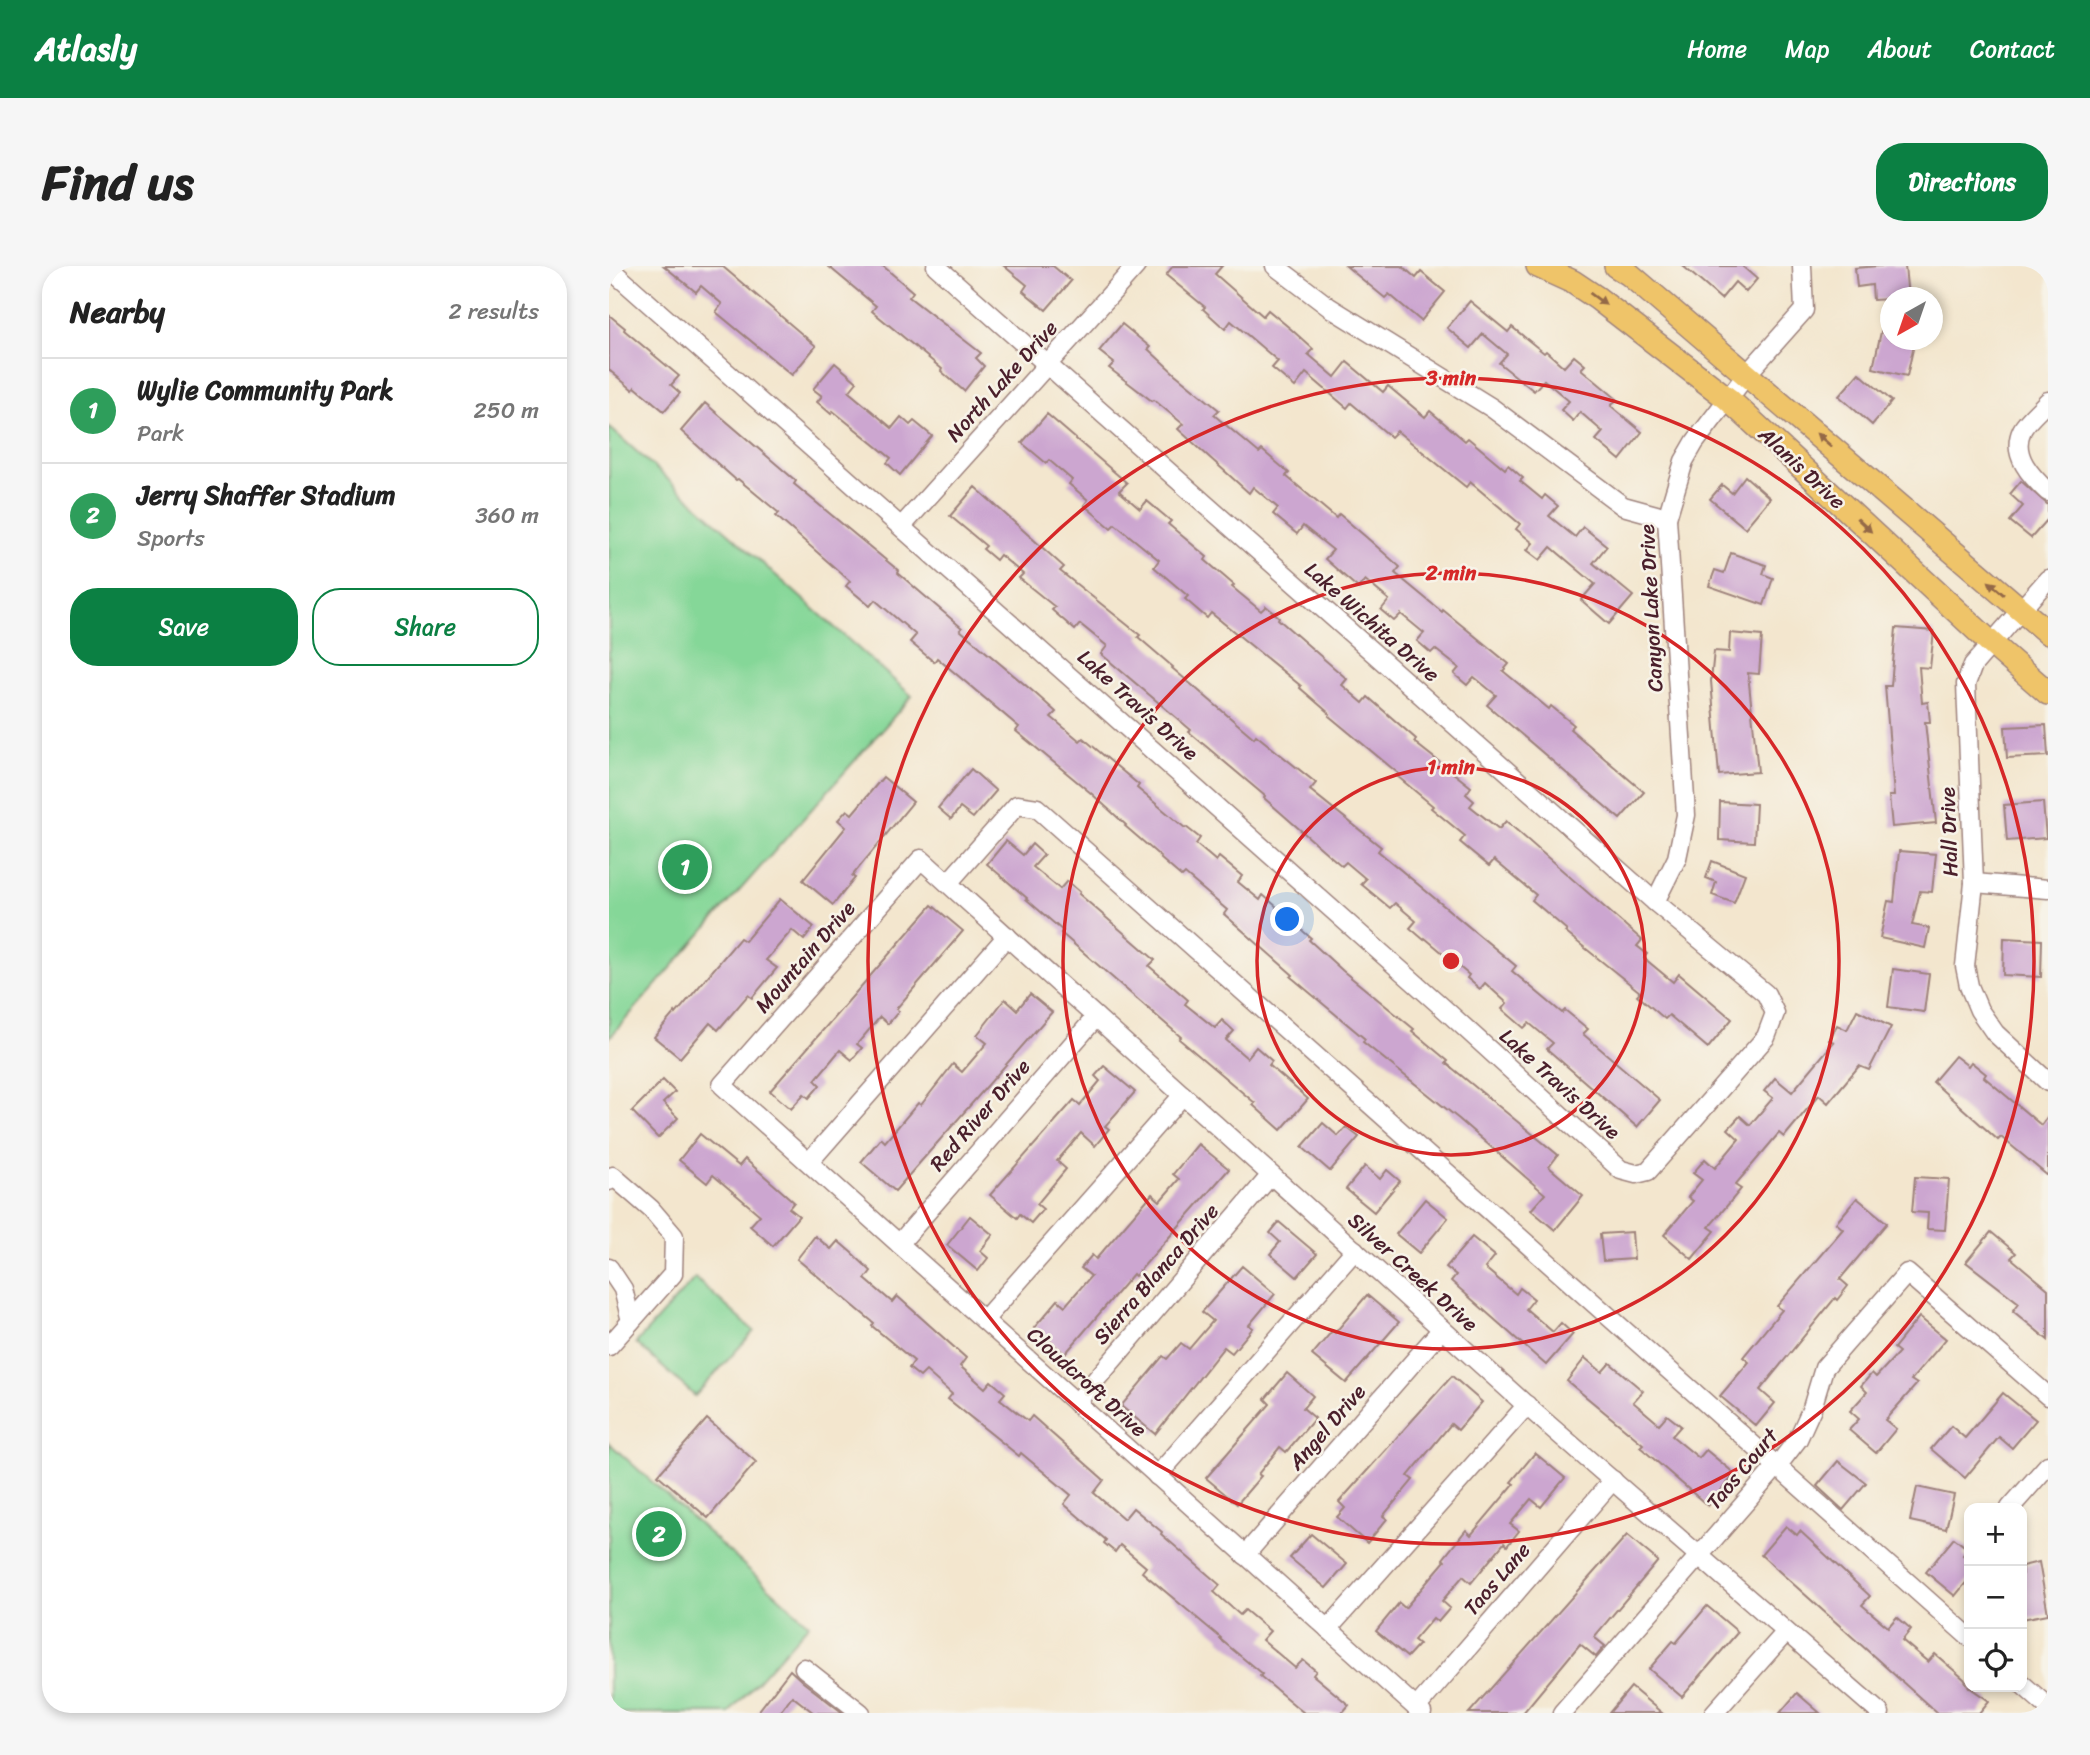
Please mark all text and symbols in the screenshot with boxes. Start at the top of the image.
text: Atlasly [35,20,137,78]
text: Home [1687,28,1747,70]
text: Map [1785,28,1829,70]
text: About [1867,28,1932,70]
text: Contact [1970,28,2055,70]
text: Find us [42,139,194,226]
button: Directions [1876,143,2048,221]
text: Nearby [70,285,165,339]
north arrow [1880,287,1943,350]
text: 2 results [448,291,539,332]
one-way arrow [1588,292,1607,306]
street label: North Lake Drive [936,311,1068,451]
text: 3 min [1425,359,1477,397]
text: Wylie Community Park [137,367,393,413]
text: 1 [88,390,98,431]
text: 250 m [473,390,539,431]
text: Park [137,413,184,454]
street label: Alanis Drive [1748,416,1855,519]
one-way arrow [1815,432,1833,448]
text: Jerry Shaffer Stadium [137,472,395,518]
text: 2 [86,495,100,536]
text: 360 m [475,495,539,536]
one-way arrow [1855,517,1872,533]
text: Sports [137,518,205,559]
street label: Canyon Lake Drive [1628,523,1674,693]
street label: Lake Wichita Drive [1295,552,1449,692]
text: 2 min [1425,554,1477,592]
one-way arrow [1987,580,2005,596]
button: Save [70,588,298,666]
button: Share [312,588,539,666]
street label: Lake Travis Drive [1068,639,1208,771]
text: 1 min [1427,748,1476,786]
street label: Hall Drive [1928,787,1970,877]
pin: 1 [662,841,708,893]
street label: Mountain Drive [745,892,865,1022]
your location [1270,902,1304,936]
centre of rings [1439,949,1463,973]
street label: Lake Travis Drive [1490,1018,1630,1150]
street label: Red River Drive [920,1050,1040,1180]
street label: Sierra Blanca Drive [1083,1194,1229,1354]
street label: Silver Creek Drive [1339,1202,1487,1342]
street label: Cloudcroft Drive [1018,1317,1156,1447]
street label: Angel Drive [1278,1375,1376,1480]
street label: Taos Court [1696,1418,1789,1519]
map controls [1964,1503,2027,1692]
button: + [1964,1503,2027,1566]
pin: 2 [636,1508,682,1560]
street label: Taos Lane [1454,1533,1540,1625]
button: − [1964,1566,2027,1629]
button: locate [1964,1629,2027,1692]

